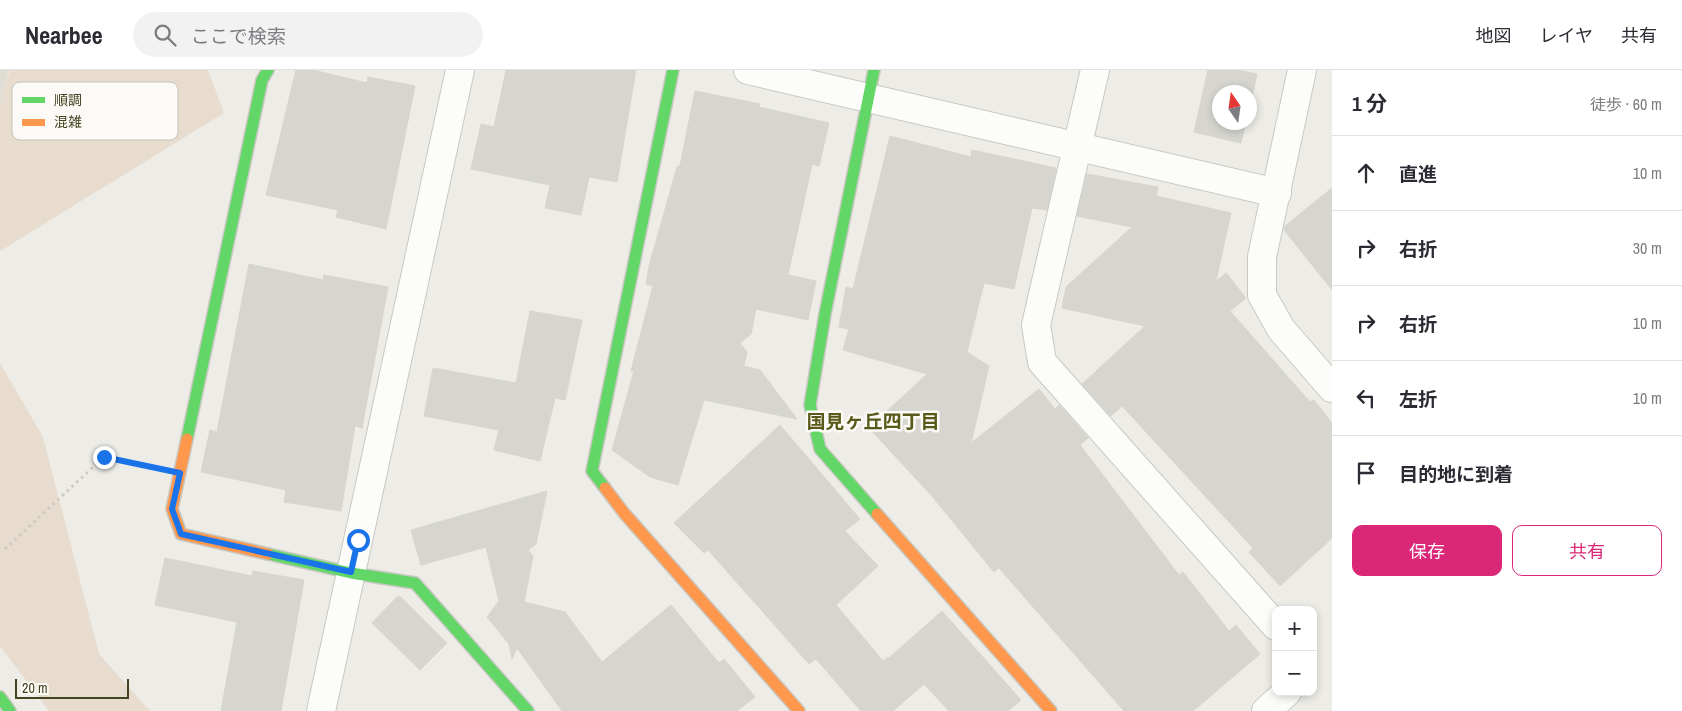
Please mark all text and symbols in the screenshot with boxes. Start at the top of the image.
search box [133,12,483,57]
text: Nearbee [25,19,103,51]
icon: search [151,21,179,49]
text: ここで検索 [191,23,286,49]
text: 地図 [1476,23,1512,48]
text: レイヤ [1540,23,1593,48]
text: 共有 [1621,23,1657,48]
legend [12,82,178,140]
north arrow [1212,85,1257,130]
text: 1 分 [1352,89,1387,118]
text: 順調 [54,91,82,109]
text: 徒歩 · 60 m [1590,93,1662,115]
text: 混雑 [54,113,82,131]
icon: ahead [1352,159,1380,187]
text: 直進 [1399,161,1437,187]
text: 10 m [1633,162,1662,184]
icon: right [1352,234,1380,262]
text: 右折 [1399,236,1437,262]
text: 30 m [1633,237,1662,259]
icon: right [1352,309,1380,337]
text: 右折 [1399,311,1437,337]
text: 10 m [1633,312,1662,334]
icon: left [1352,384,1380,412]
text: 左折 [1399,386,1437,412]
text: 10 m [1633,387,1662,409]
district label: 国見ヶ丘四丁目 [806,408,940,434]
route end [93,446,116,469]
icon: arrive [1352,459,1380,487]
text: 目的地に到着 [1399,461,1513,487]
button: 保存 [1352,525,1502,576]
button: 共有 [1512,525,1662,576]
route start [347,529,370,552]
map controls [1272,606,1317,696]
button: + [1272,606,1317,651]
button: − [1272,651,1317,696]
scale bar [15,676,129,699]
text: 20 m [22,679,48,697]

